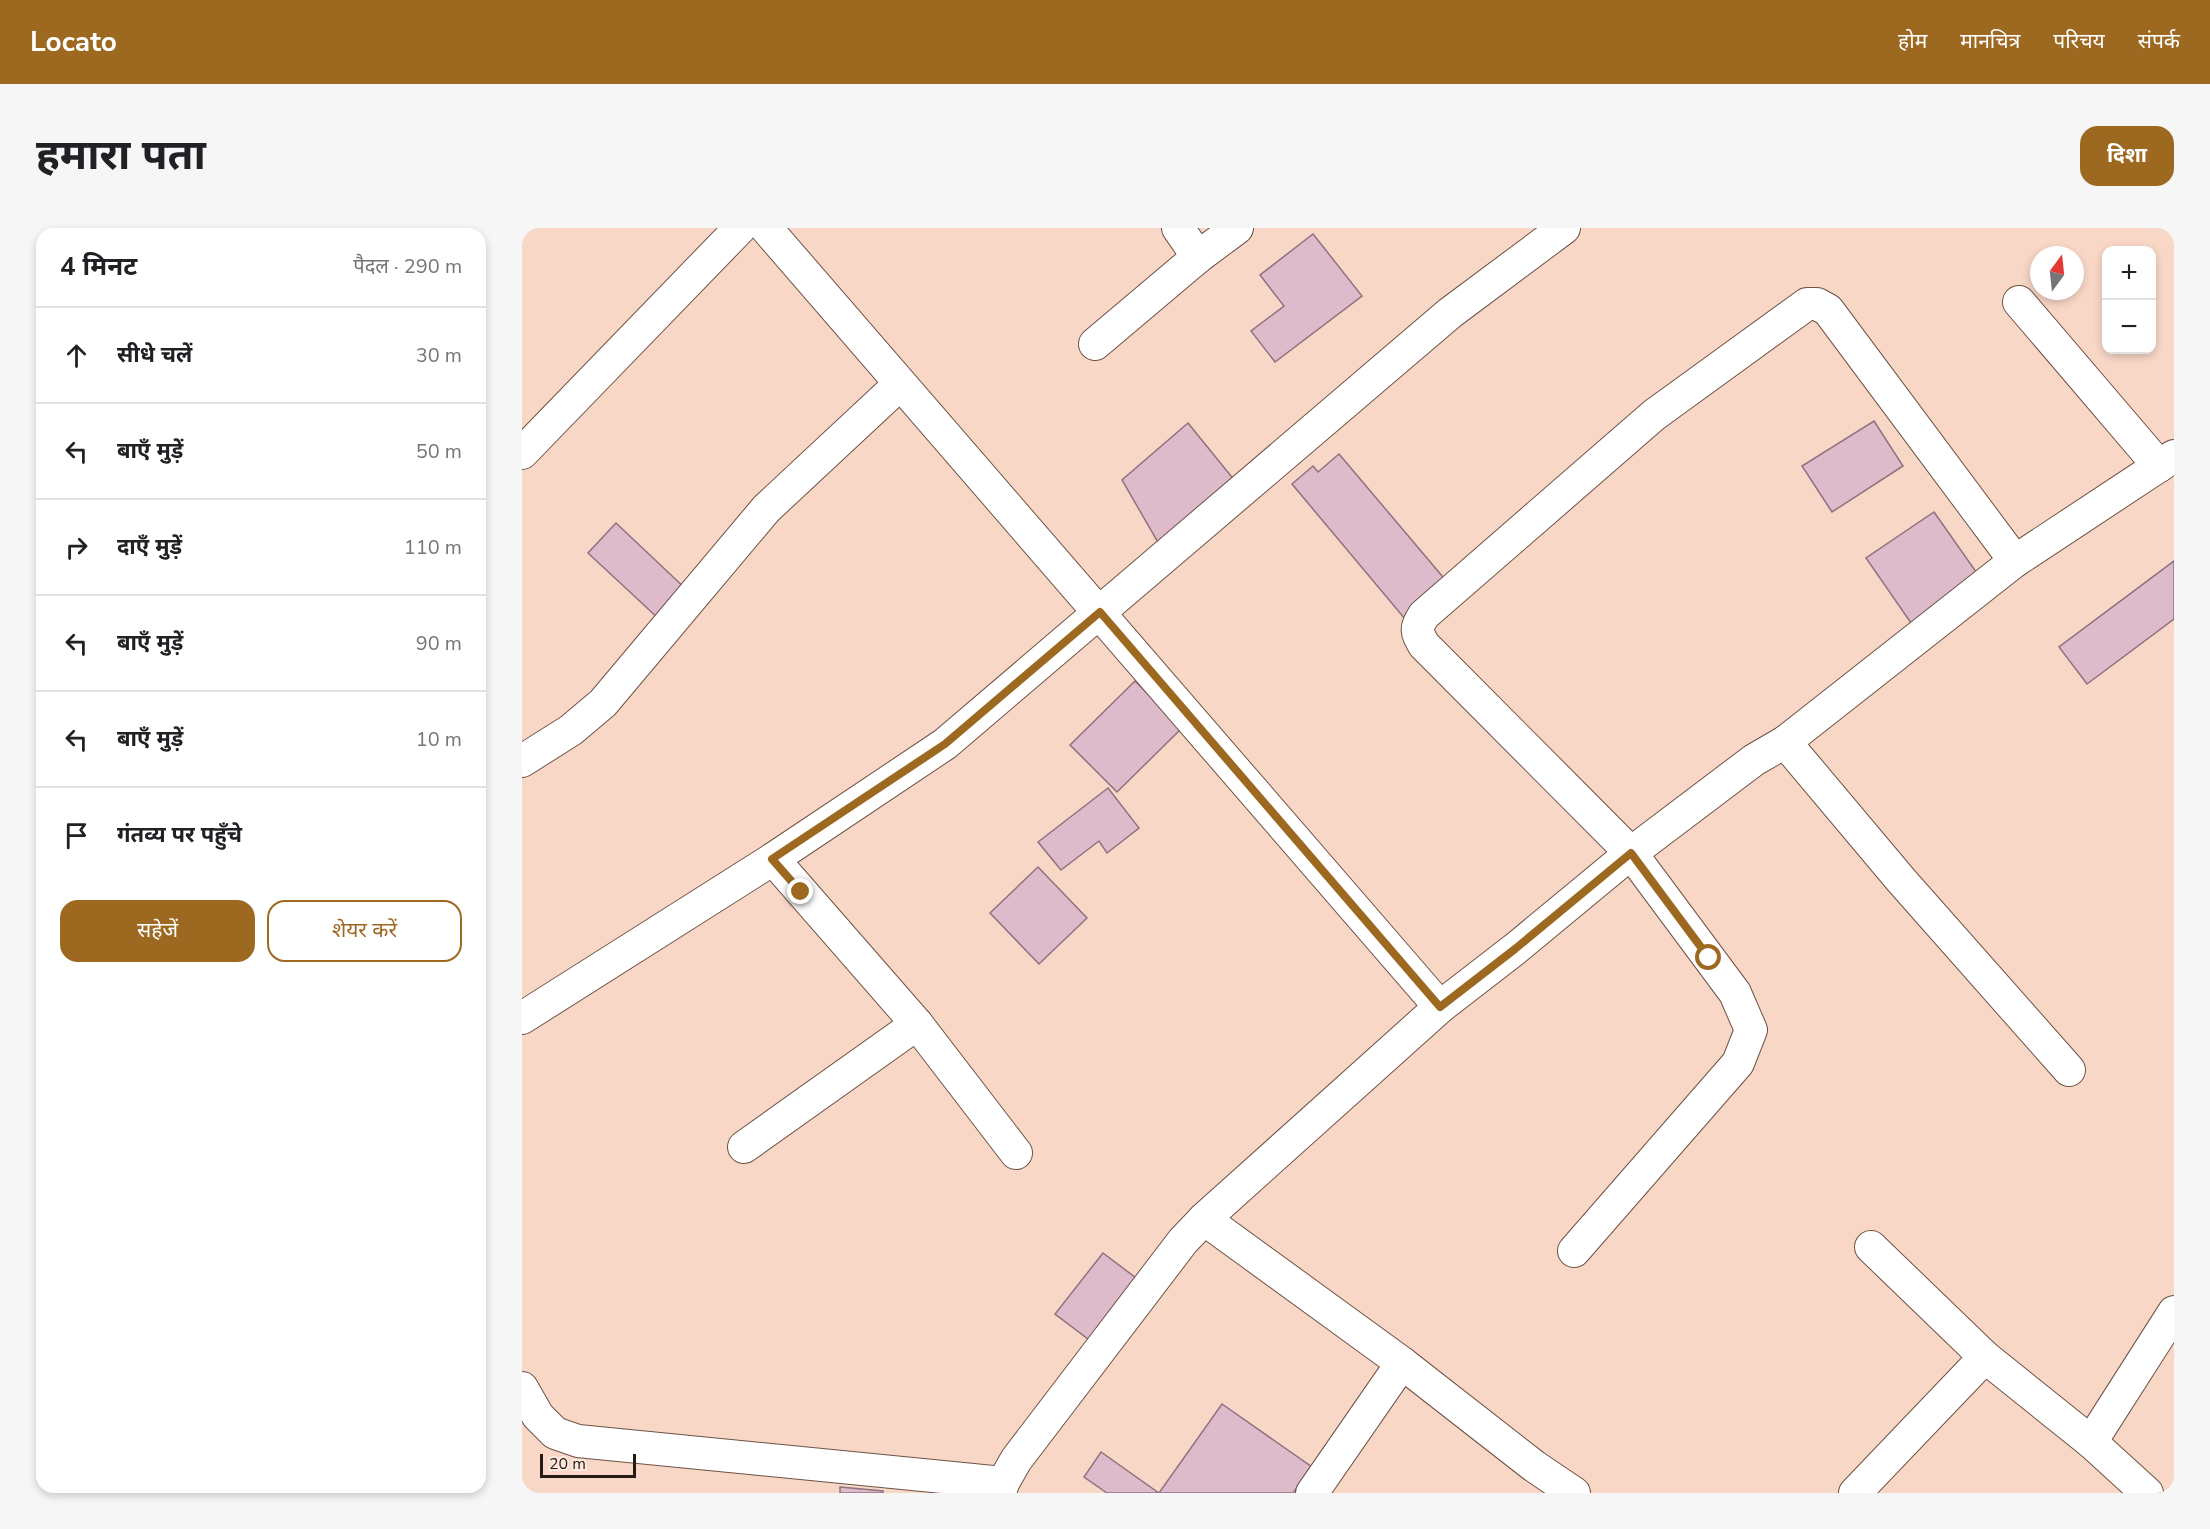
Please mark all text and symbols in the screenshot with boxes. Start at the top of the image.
text: Locato [30,23,117,61]
text: होम [1898,27,1927,55]
text: मानचित्र [1960,27,2020,55]
text: परिचय [2053,27,2105,55]
text: संपर्क [2138,27,2180,55]
button: दिशा [2080,126,2174,186]
text: हमारा पता [36,127,206,184]
north arrow [2030,246,2084,300]
map controls [2102,246,2156,354]
button: + [2102,246,2156,300]
text: 4 मिनट [60,249,137,284]
text: पैदल · 290 m [353,253,462,280]
button: − [2102,300,2156,354]
icon: ahead [60,339,93,372]
text: सीधे चलें [117,340,192,370]
text: 30 m [416,342,462,369]
icon: left [60,435,93,468]
text: बाएँ मुड़ें [117,436,183,466]
text: 50 m [416,438,462,465]
icon: right [60,531,93,564]
text: दाएँ मुड़ें [117,532,182,562]
text: 110 m [404,534,462,561]
icon: left [60,627,93,660]
text: बाएँ मुड़ें [117,628,183,658]
text: 90 m [416,630,462,657]
icon: left [60,723,93,756]
text: बाएँ मुड़ें [117,724,183,754]
text: 10 m [416,726,462,753]
icon: arrive [60,819,93,852]
text: गंतव्य पर पहुँचे [117,820,242,850]
route end [787,878,813,904]
button: सहेजें [60,900,255,962]
button: शेयर करें [267,900,462,962]
route start [1695,944,1721,970]
scale bar [540,1451,636,1478]
text: 20 m [549,1453,586,1475]

